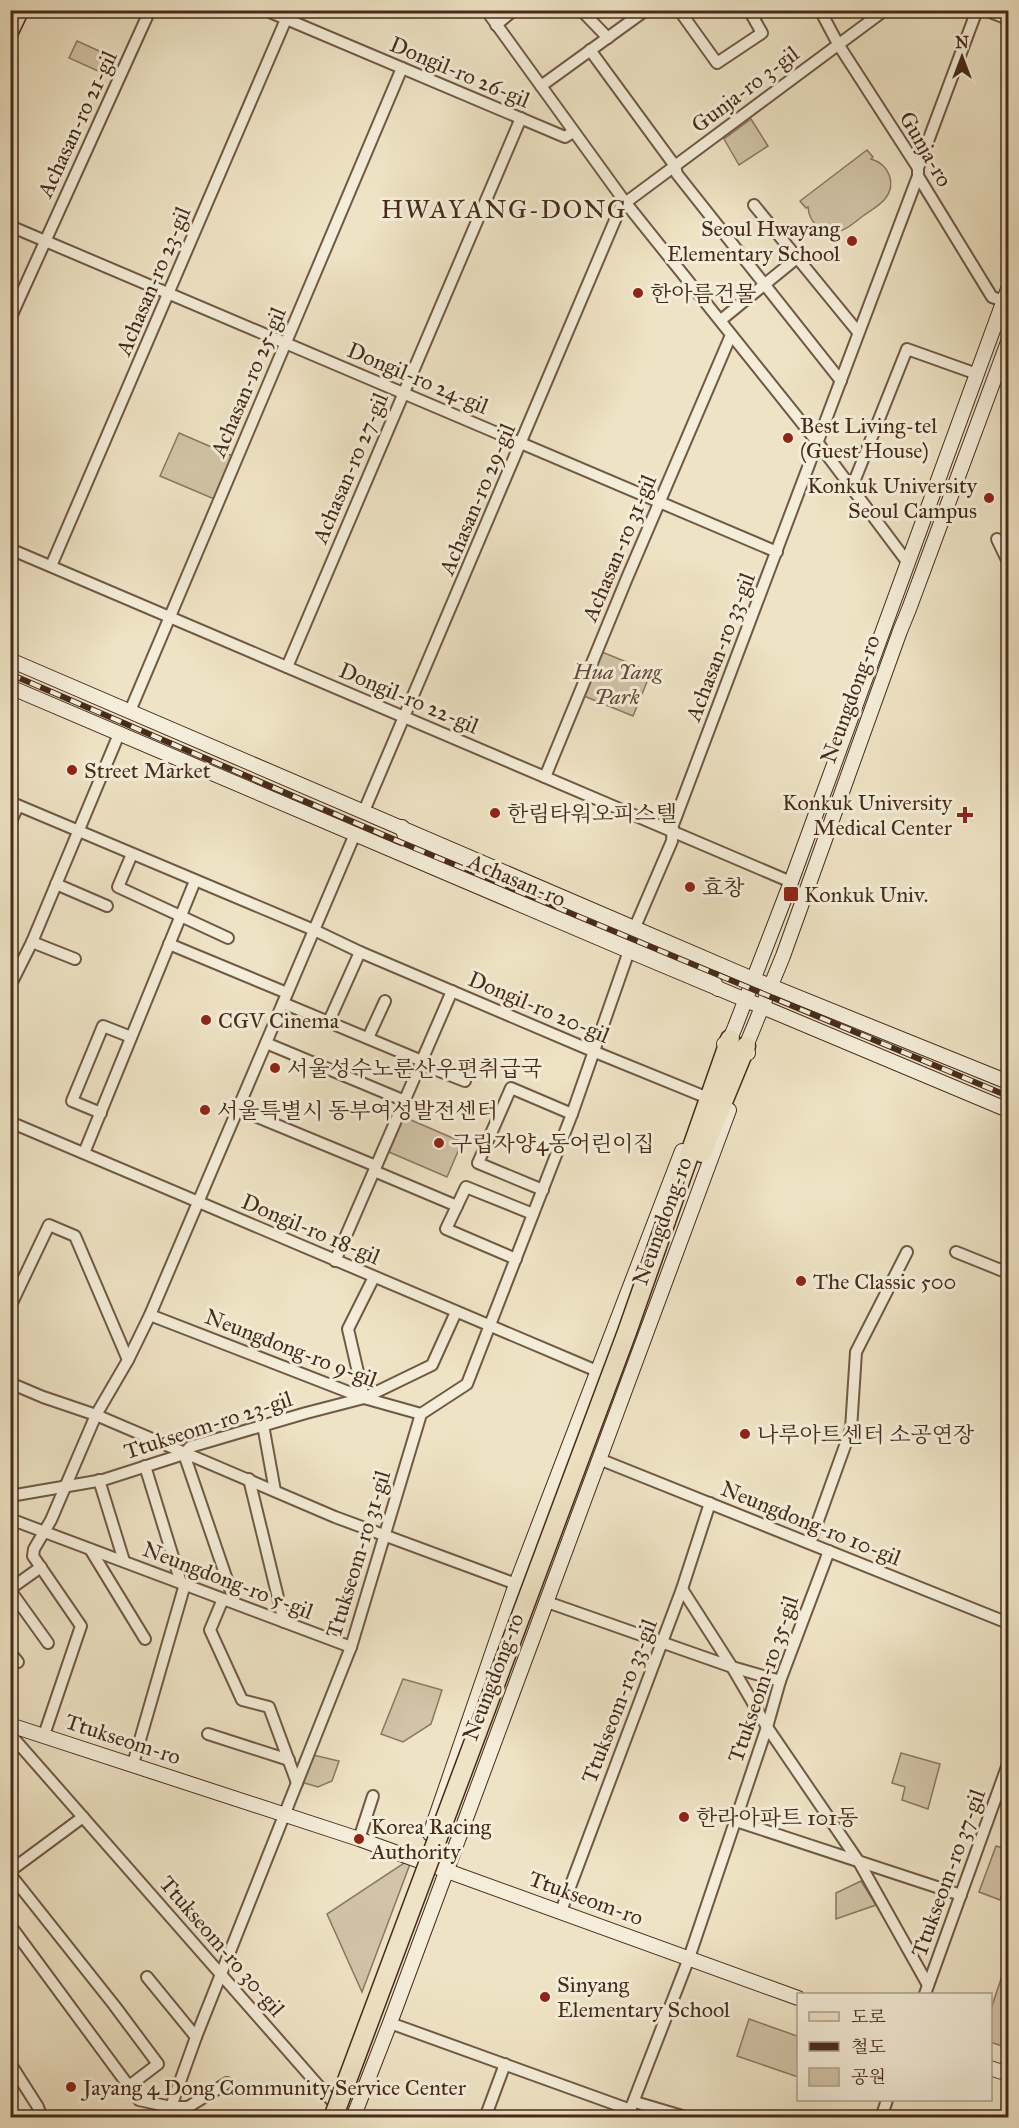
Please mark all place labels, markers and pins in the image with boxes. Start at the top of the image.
place label: Seoul Hwayang Elementary School [667,215,841,267]
marker: Seoul Hwayang Elementary School [845,234,859,248]
place label: 한아름건물 [650,280,756,307]
marker: 한아름건물 [631,286,645,300]
place label: Best Living-tel (Guest House) [800,412,937,464]
marker: Best Living-tel (Guest House) [781,431,795,445]
place label: Konkuk University Seoul Campus [807,472,978,524]
marker: Konkuk University Seoul Campus [982,491,996,505]
place label: Street Market [84,757,211,784]
marker: Street Market [65,763,79,777]
place label: Konkuk University Medical Center [782,789,953,841]
place label: 한림타워오피스텔 [507,800,677,827]
marker: 한림타워오피스텔 [488,806,502,820]
marker: Konkuk University Medical Center [956,806,974,824]
place label: 효창 [702,874,745,901]
marker: 효창 [683,880,697,894]
place label: Konkuk Univ. [804,881,928,908]
marker: Konkuk Univ. [782,885,800,903]
place label: CGV Cinema [218,1007,340,1034]
marker: CGV Cinema [199,1013,213,1027]
place label: 서울성수노룬산우편취급국 [287,1055,542,1082]
marker: 서울성수노룬산우편취급국 [268,1061,282,1075]
place label: 서울특별시 동부여성발전센터 [217,1097,498,1124]
marker: 서울특별시 동부여성발전센터 [198,1103,212,1117]
place label: 구립자양4동어린이집 [451,1130,655,1157]
marker: 구립자양4동어린이집 [432,1136,446,1150]
place label: The Classic 500 [813,1268,956,1295]
marker: The Classic 500 [794,1274,808,1288]
place label: 나루아트센터 소공연장 [757,1421,975,1448]
marker: 나루아트센터 소공연장 [738,1427,752,1441]
place label: 한라아파트 101동 [696,1804,858,1831]
marker: 한라아파트 101동 [677,1810,691,1824]
place label: Korea Racing Authority [370,1813,492,1865]
marker: Korea Racing Authority [352,1832,366,1846]
place label: Sinyang Elementary School [557,1971,730,2023]
marker: Sinyang Elementary School [538,1990,552,2004]
place label: Jayang 4 Dong Community Service Center [81,2074,467,2101]
marker: Jayang 4 Dong Community Service Center [64,2080,78,2094]

